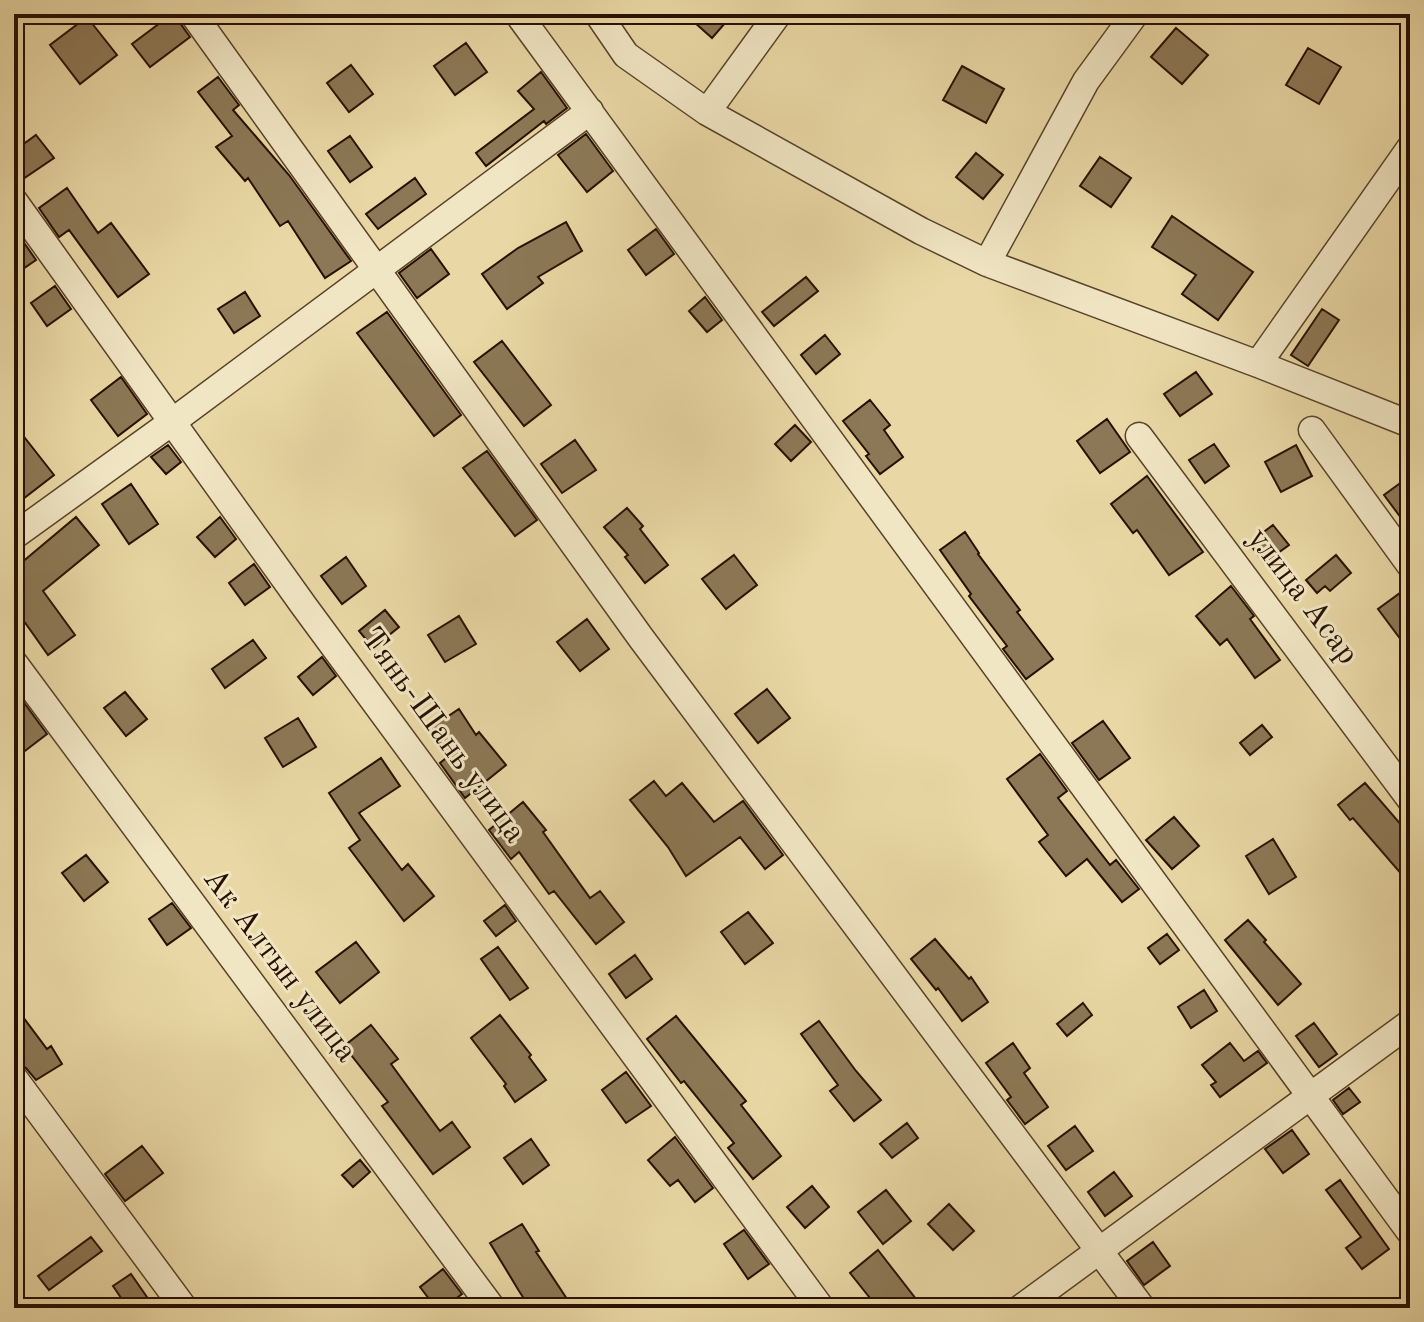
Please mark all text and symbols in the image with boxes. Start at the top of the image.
street label: улица Асар [1241,523,1363,671]
street label: Тянь-Шань улица [353,623,531,850]
street label: Ак Алтын улица [196,863,362,1069]

